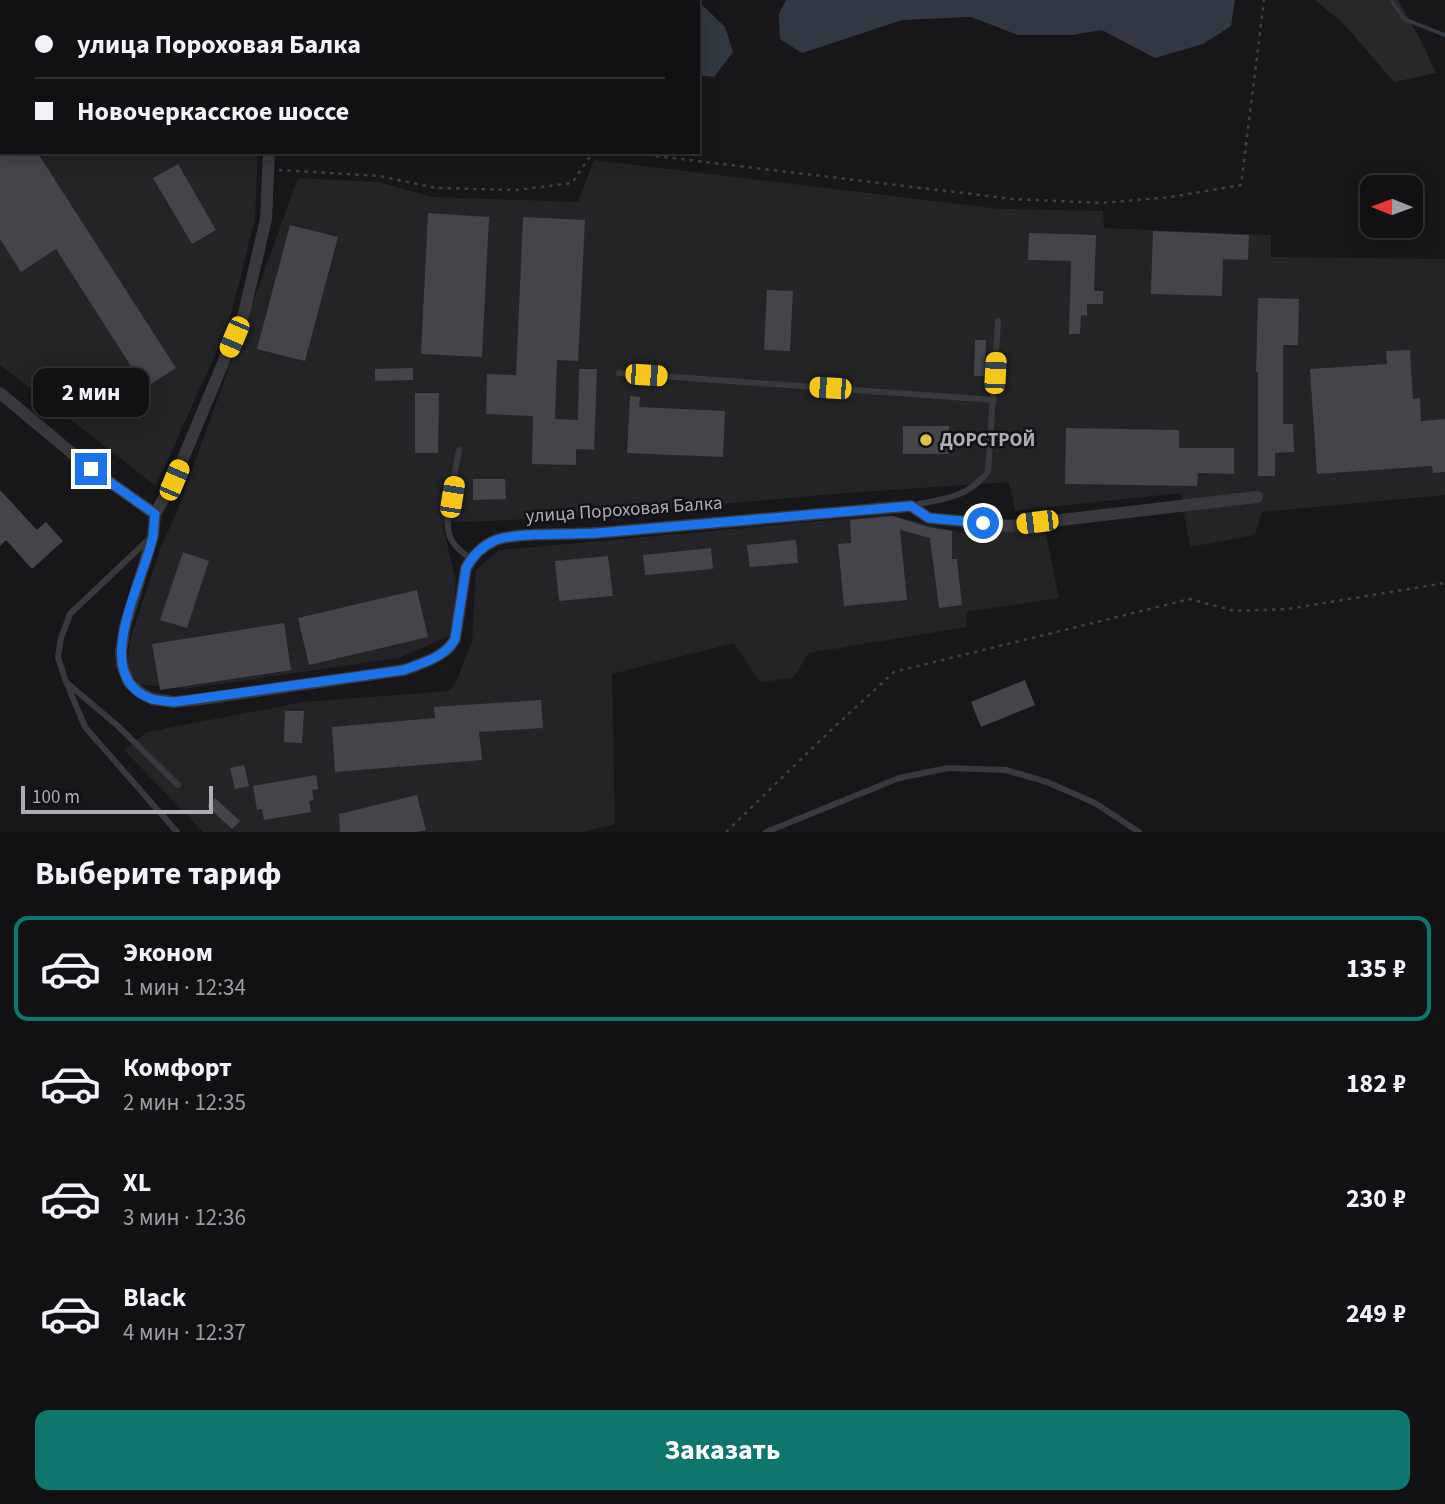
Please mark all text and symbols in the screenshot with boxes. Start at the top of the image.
text: улица Пороховая Балка [77,26,361,63]
text: Новочеркасское шоссе [77,93,349,130]
north arrow [1360,175,1423,238]
map controls [1360,175,1423,238]
car [217,314,252,360]
car [984,351,1007,395]
car [625,363,668,387]
callout: 2 мин [33,368,149,416]
text: 2 мин [62,376,120,409]
car [809,376,852,400]
place label: ДОРСТРОЙ [940,427,1035,454]
marker: ДОРСТРОЙ [918,432,934,448]
route end [75,453,107,485]
car [157,457,192,503]
car [439,475,466,519]
street label: улица Пороховая Балка [525,490,723,530]
route start [967,507,999,539]
car [1015,509,1060,535]
scale bar [21,783,214,815]
text: 100 m [32,784,80,811]
text: Выберите тариф [35,851,282,897]
text: Эконом [123,934,213,971]
icon: car [39,937,102,1000]
text: 135 ₽ [1346,950,1406,987]
text: 1 мин · 12:34 [123,971,246,1004]
text: Комфорт [123,1049,232,1086]
icon: car [39,1052,102,1115]
text: 182 ₽ [1346,1065,1406,1102]
text: 2 мин · 12:35 [123,1086,246,1119]
text: XL [123,1164,151,1201]
icon: car [39,1167,102,1230]
text: 230 ₽ [1346,1180,1406,1217]
text: 3 мин · 12:36 [123,1201,246,1234]
text: Black [123,1279,186,1316]
icon: car [39,1282,102,1345]
text: 249 ₽ [1346,1295,1406,1332]
text: 4 мин · 12:37 [123,1316,246,1349]
button: Заказать [35,1410,1410,1490]

